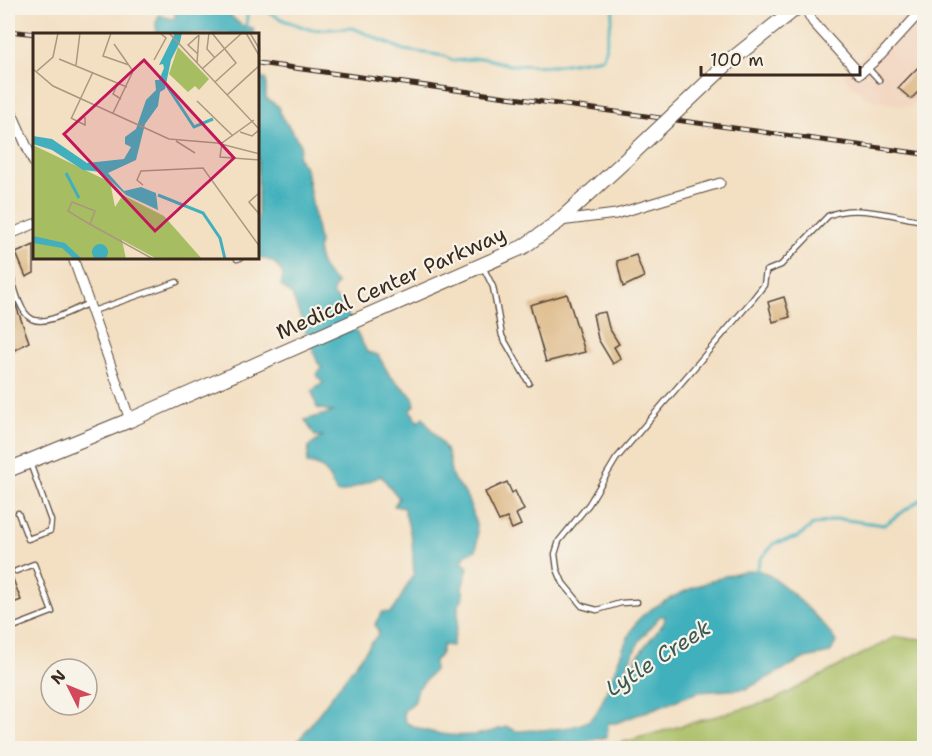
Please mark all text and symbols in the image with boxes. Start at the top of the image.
inset map [33,33,260,260]
scale bar [701,39,860,77]
text: 100 m [710,48,764,72]
street label: Medical Center Parkway [272,220,510,346]
water label: Lytle Creek [600,613,717,703]
north arrow [39,657,99,717]
text: N [46,665,70,689]

